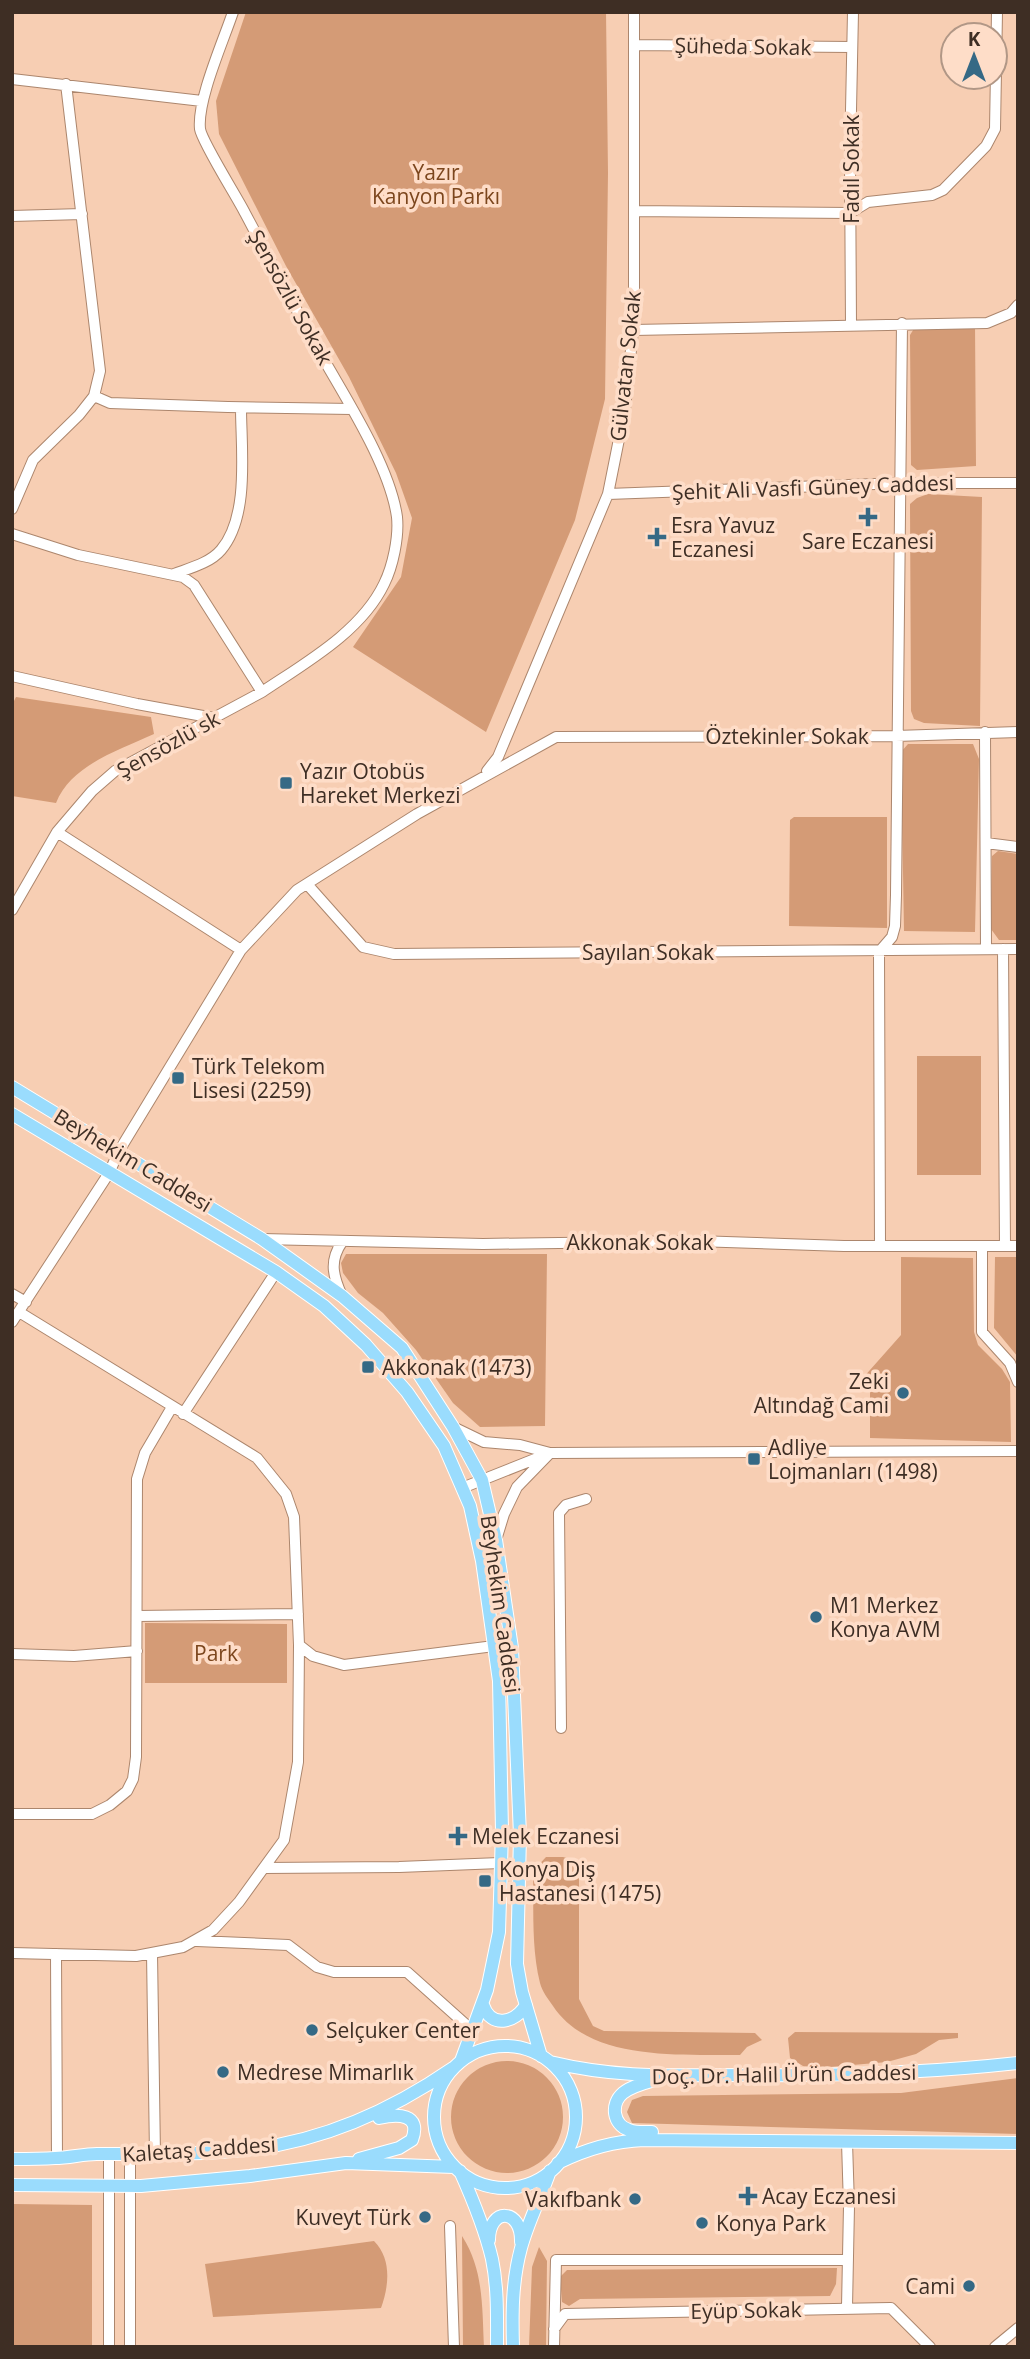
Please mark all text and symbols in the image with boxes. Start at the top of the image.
north arrow [939,21,1009,91]
text: K [968,26,981,52]
street label: Şüheda Sokak [674,31,812,61]
street label: Fadıl Sokak [837,114,865,224]
park label: Yazır Kanyon Parkı [372,158,500,210]
street label: Şensözlü Sokak [242,225,340,369]
street label: Gülvatan Sokak [603,289,647,443]
street label: Şehit Ali Vasfi Güney Caddesi [671,468,955,506]
marker: Sare Eczanesi [860,509,876,525]
place label: Esra Yavuz Eczanesi [671,511,775,563]
place label: Sare Eczanesi [802,527,934,555]
marker: Esra Yavuz Eczanesi [649,529,665,545]
street label: Şensözlü sk [112,704,224,784]
street label: Öztekinler Sokak [705,722,869,750]
place label: Yazır Otobüs Hareket Merkezi [300,757,461,809]
marker: Yazır Otobüs Hareket Merkezi [278,775,294,791]
street label: Sayılan Sokak [582,938,714,966]
place label: Türk Telekom Lisesi (2259) [192,1052,325,1104]
marker: Türk Telekom Lisesi (2259) [170,1070,186,1086]
street label: Beyhekim Caddesi [49,1102,217,1218]
street label: Akkonak Sokak [567,1228,713,1256]
place label: Akkonak (1473) [382,1353,531,1381]
marker: Akkonak (1473) [360,1359,376,1375]
place label: Zeki Altındağ Cami [754,1367,889,1419]
marker: Zeki Altındağ Cami [895,1385,911,1401]
place label: Adliye Lojmanları (1498) [768,1433,938,1485]
marker: Adliye Lojmanları (1498) [746,1451,762,1467]
street label: Beyhekim Caddesi [475,1513,527,1695]
place label: M1 Merkez Konya AVM [830,1591,941,1643]
marker: M1 Merkez Konya AVM [808,1609,824,1625]
park label: Park [194,1639,238,1667]
place label: Melek Eczanesi [472,1822,619,1850]
marker: Melek Eczanesi [450,1828,466,1844]
place label: Konya Diş Hastanesi (1475) [499,1855,661,1907]
marker: Konya Diş Hastanesi (1475) [477,1873,493,1889]
place label: Selçuker Center [326,2016,481,2044]
marker: Selçuker Center [304,2022,320,2038]
place label: Medrese Mimarlık [237,2058,414,2086]
street label: Doç. Dr. Halil Ürün Caddesi [651,2058,917,2090]
marker: Medrese Mimarlık [215,2064,231,2080]
street label: Kaletaş Caddesi [121,2130,277,2168]
place label: Acay Eczanesi [762,2182,896,2210]
place label: Vakıfbank [525,2185,621,2213]
marker: Acay Eczanesi [740,2188,756,2204]
marker: Vakıfbank [627,2191,643,2207]
place label: Kuveyt Türk [295,2203,411,2231]
marker: Kuveyt Türk [417,2209,433,2225]
place label: Konya Park [716,2209,826,2237]
marker: Konya Park [694,2215,710,2231]
place label: Cami [905,2272,955,2300]
marker: Cami [961,2278,977,2294]
street label: Eyüp Sokak [690,2295,802,2325]

